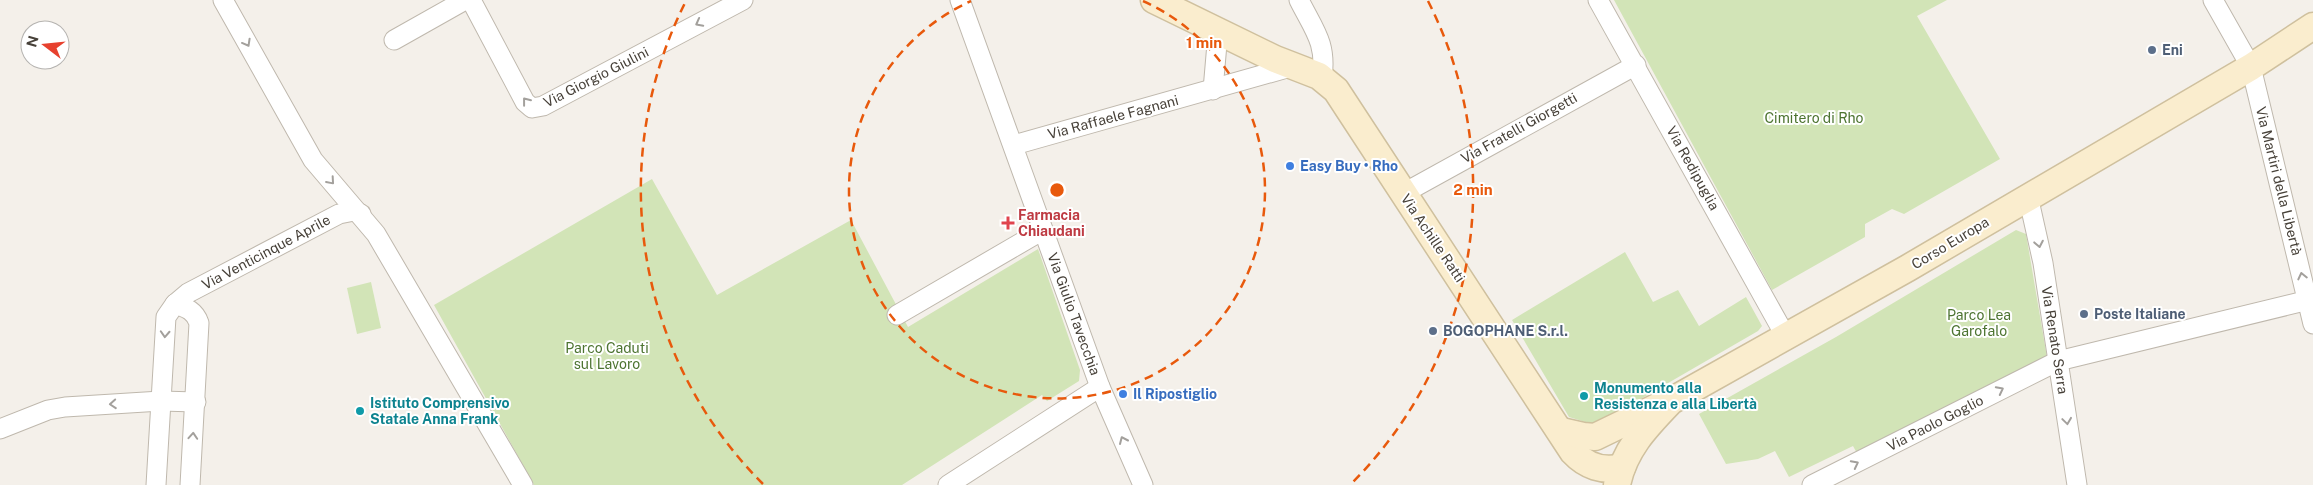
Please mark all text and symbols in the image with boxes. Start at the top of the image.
one-way arrow [696,17,705,27]
north arrow [20,20,70,70]
text: N [23,34,42,49]
text: 1 min [1186,34,1222,51]
one-way arrow [240,37,250,46]
place label: Eni [2162,42,2183,58]
street label: Via Giorgio Giulini [541,44,651,110]
marker: Eni [2146,44,2158,56]
street label: Via Fratelli Giorgetti [1458,90,1580,166]
street label: Via Raffaele Fagnani [1046,92,1180,142]
one-way arrow [524,98,532,107]
street label: Via Martiri della Libertà [2253,105,2305,257]
park label: Cimitero di Rho [1764,110,1864,126]
street label: Via Redipuglia [1663,123,1723,213]
place label: Easy Buy • Rho [1300,158,1398,174]
marker: Easy Buy • Rho [1284,160,1296,172]
one-way arrow [325,175,334,184]
centre of rings [1048,181,1066,199]
text: 2 min [1453,181,1493,198]
street label: Via Achille Ratti [1398,191,1468,285]
place label: Farmacia Chiaudani [1018,207,1085,239]
street label: Via Venticinque Aprile [199,211,333,293]
street label: Corso Europa [1908,214,1992,272]
marker: Farmacia Chiaudani [1002,217,1014,229]
one-way arrow [2034,239,2044,248]
street label: Via Giulio Tavecchia [1044,251,1104,377]
one-way arrow [2297,272,2308,281]
street label: Via Renato Serra [2039,285,2071,395]
place label: Poste Italiane [2094,306,2186,322]
park label: Parco Lea Garofalo [1947,307,2011,339]
marker: Poste Italiane [2078,308,2090,320]
place label: BOGOPHANE S.r.l. [1443,323,1568,339]
marker: BOGOPHANE S.r.l. [1427,325,1439,337]
one-way arrow [160,330,171,338]
park label: Parco Caduti sul Lavoro [565,340,649,372]
place label: Monumento alla Resistenza e alla Libertà [1594,380,1757,412]
place label: Il Ripostiglio [1133,386,1217,402]
one-way arrow [1995,386,2004,396]
marker: Il Ripostiglio [1117,388,1129,400]
marker: Monumento alla Resistenza e alla Libertà [1578,390,1590,402]
street label: Via Paolo Goglio [1884,392,1986,454]
place label: Istituto Comprensivo Statale Anna Frank [370,395,510,427]
one-way arrow [109,398,117,409]
marker: Istituto Comprensivo Statale Anna Frank [354,405,366,417]
one-way arrow [2062,417,2072,426]
one-way arrow [188,432,199,440]
one-way arrow [1119,436,1130,445]
one-way arrow [1850,460,1859,470]

